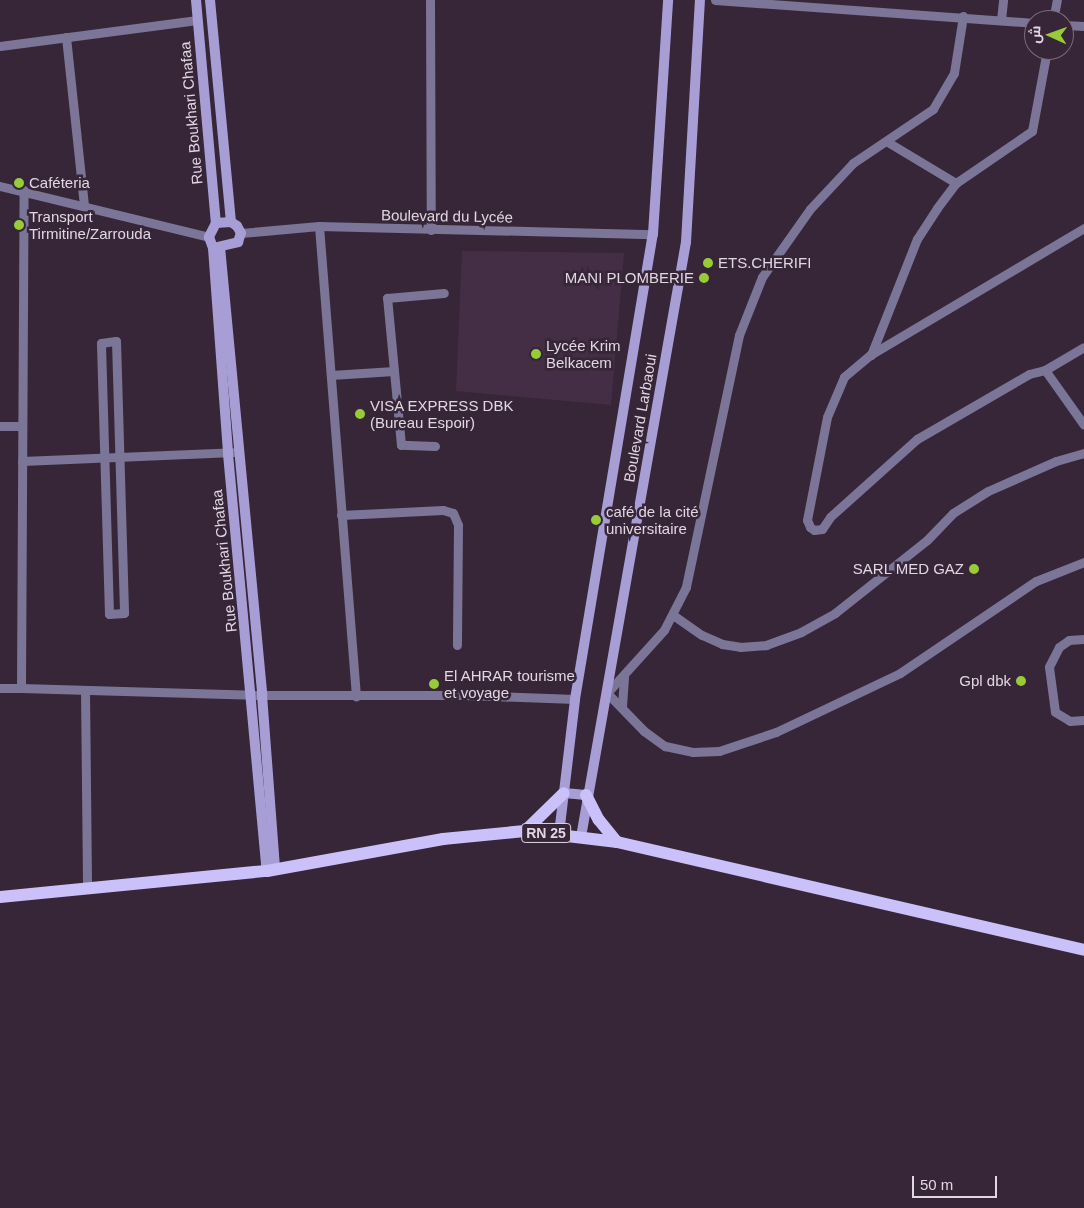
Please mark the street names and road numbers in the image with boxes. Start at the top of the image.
street label: Rue Boukhari Chafaa [176,41,206,185]
street label: Boulevard du Lycée [381,206,513,226]
street label: Boulevard Larbaoui [620,352,660,484]
street label: Rue Boukhari Chafaa [208,489,240,633]
road number: RN 25 [521,821,571,844]

